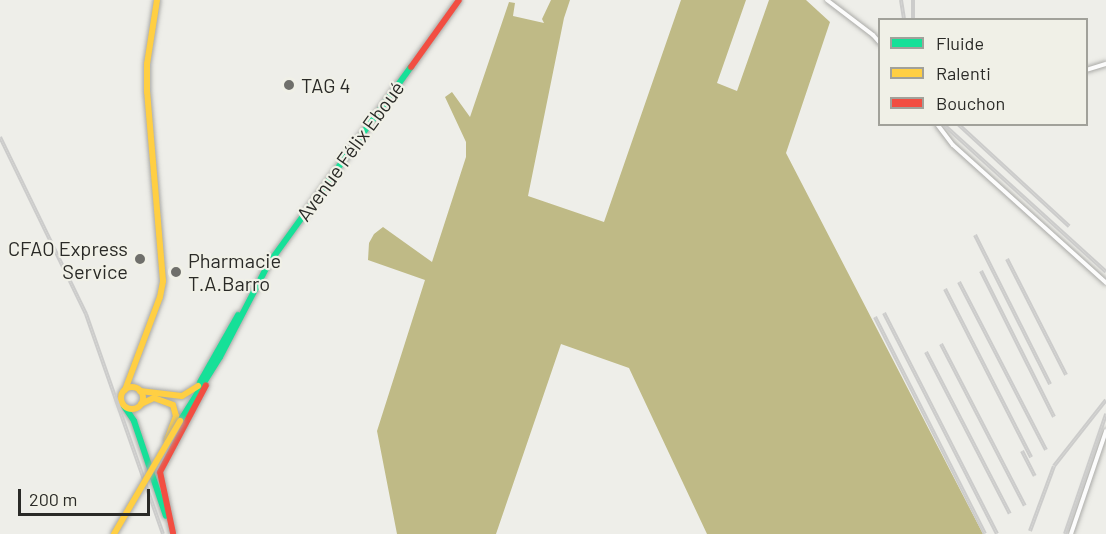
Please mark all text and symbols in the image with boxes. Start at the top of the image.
legend [878,18,1088,126]
text: Fluide [936,32,984,54]
text: Ralenti [936,62,991,84]
place label: TAG 4 [301,73,350,97]
street label: Avenue Félix Eboué [291,76,409,226]
marker: TAG 4 [282,78,296,92]
text: Bouchon [936,92,1005,114]
place label: CFAO Express Service [8,236,128,283]
place label: Pharmacie T.A.Barro [188,248,281,295]
marker: CFAO Express Service [133,252,147,266]
marker: Pharmacie T.A.Barro [169,265,183,279]
scale bar [21,477,153,515]
text: 200 m [29,488,77,510]

